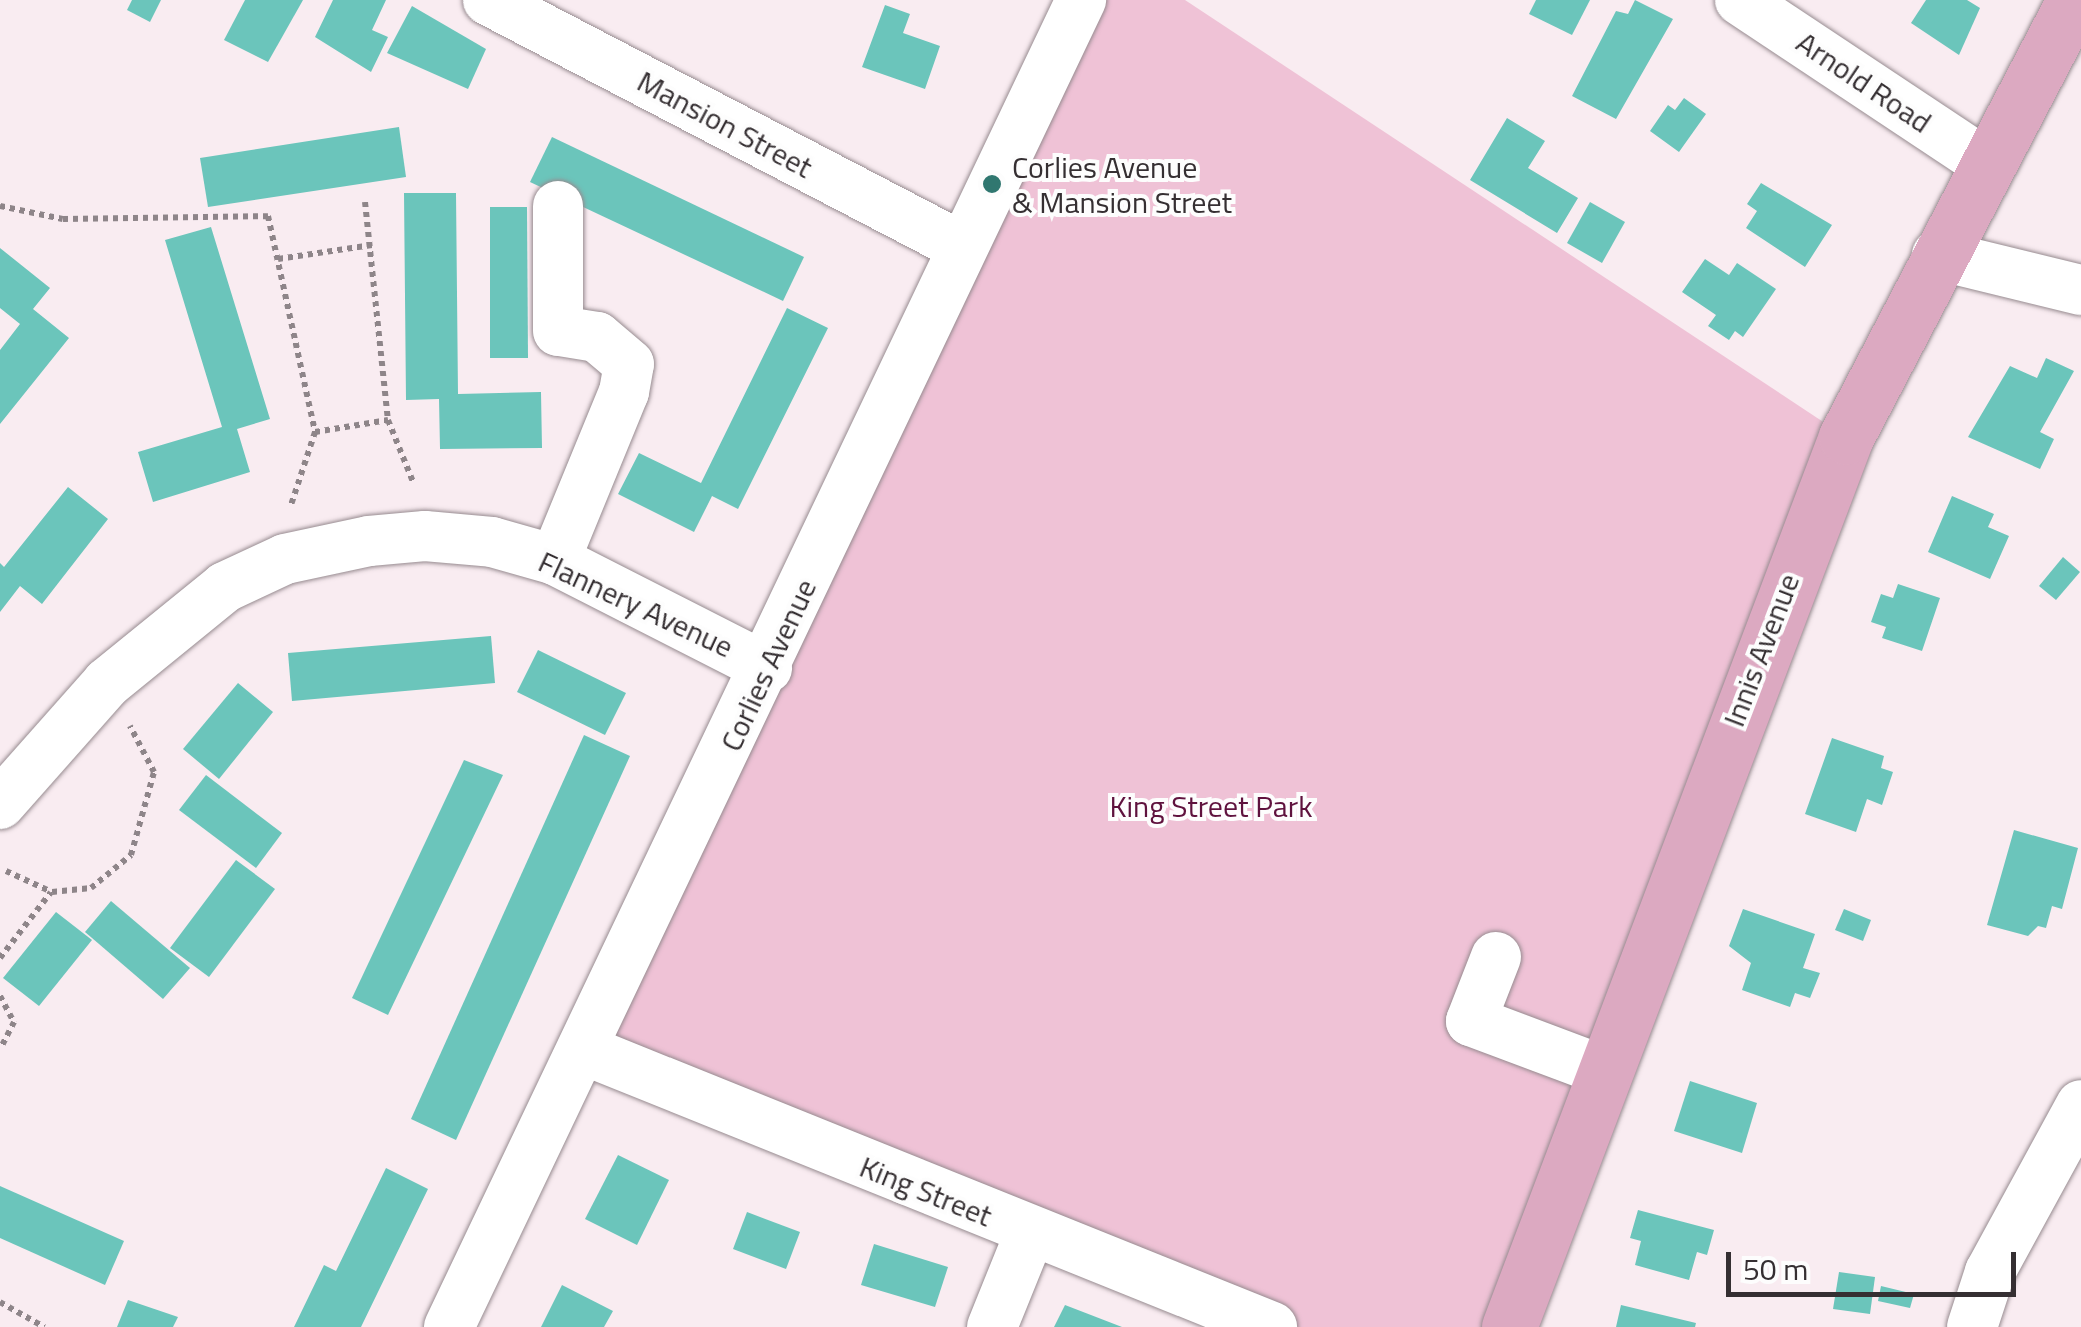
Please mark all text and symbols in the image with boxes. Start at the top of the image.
street label: Arnold Road [1790,24,1938,140]
street label: Mansion Street [631,63,819,185]
place label: Corlies Avenue & Mansion Street [1012,149,1232,220]
marker: Corlies Avenue & Mansion Street [981,173,1003,195]
street label: Flannery Avenue [533,543,739,665]
street label: Innis Avenue [1715,569,1807,731]
street label: Corlies Avenue [713,573,823,757]
park label: King Street Park [1109,788,1313,824]
street label: King Street [855,1148,997,1234]
scale bar [1731,1232,2021,1294]
text: 50 m [1743,1246,1808,1292]

